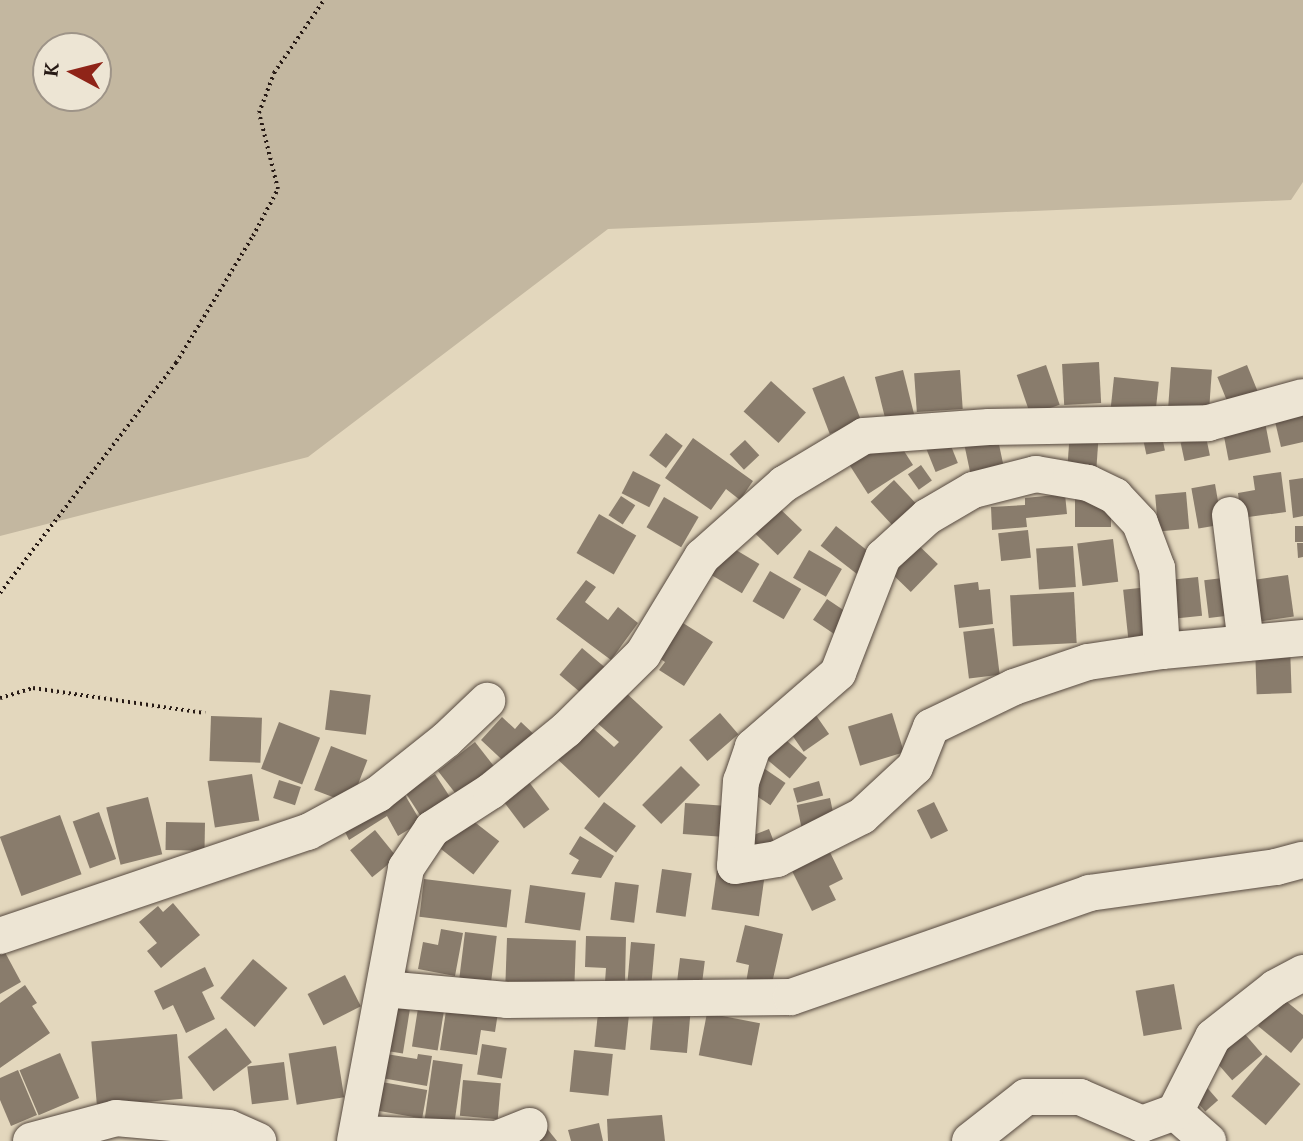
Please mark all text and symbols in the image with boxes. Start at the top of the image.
north arrow [32,32,112,112]
text: K [33,60,67,78]

